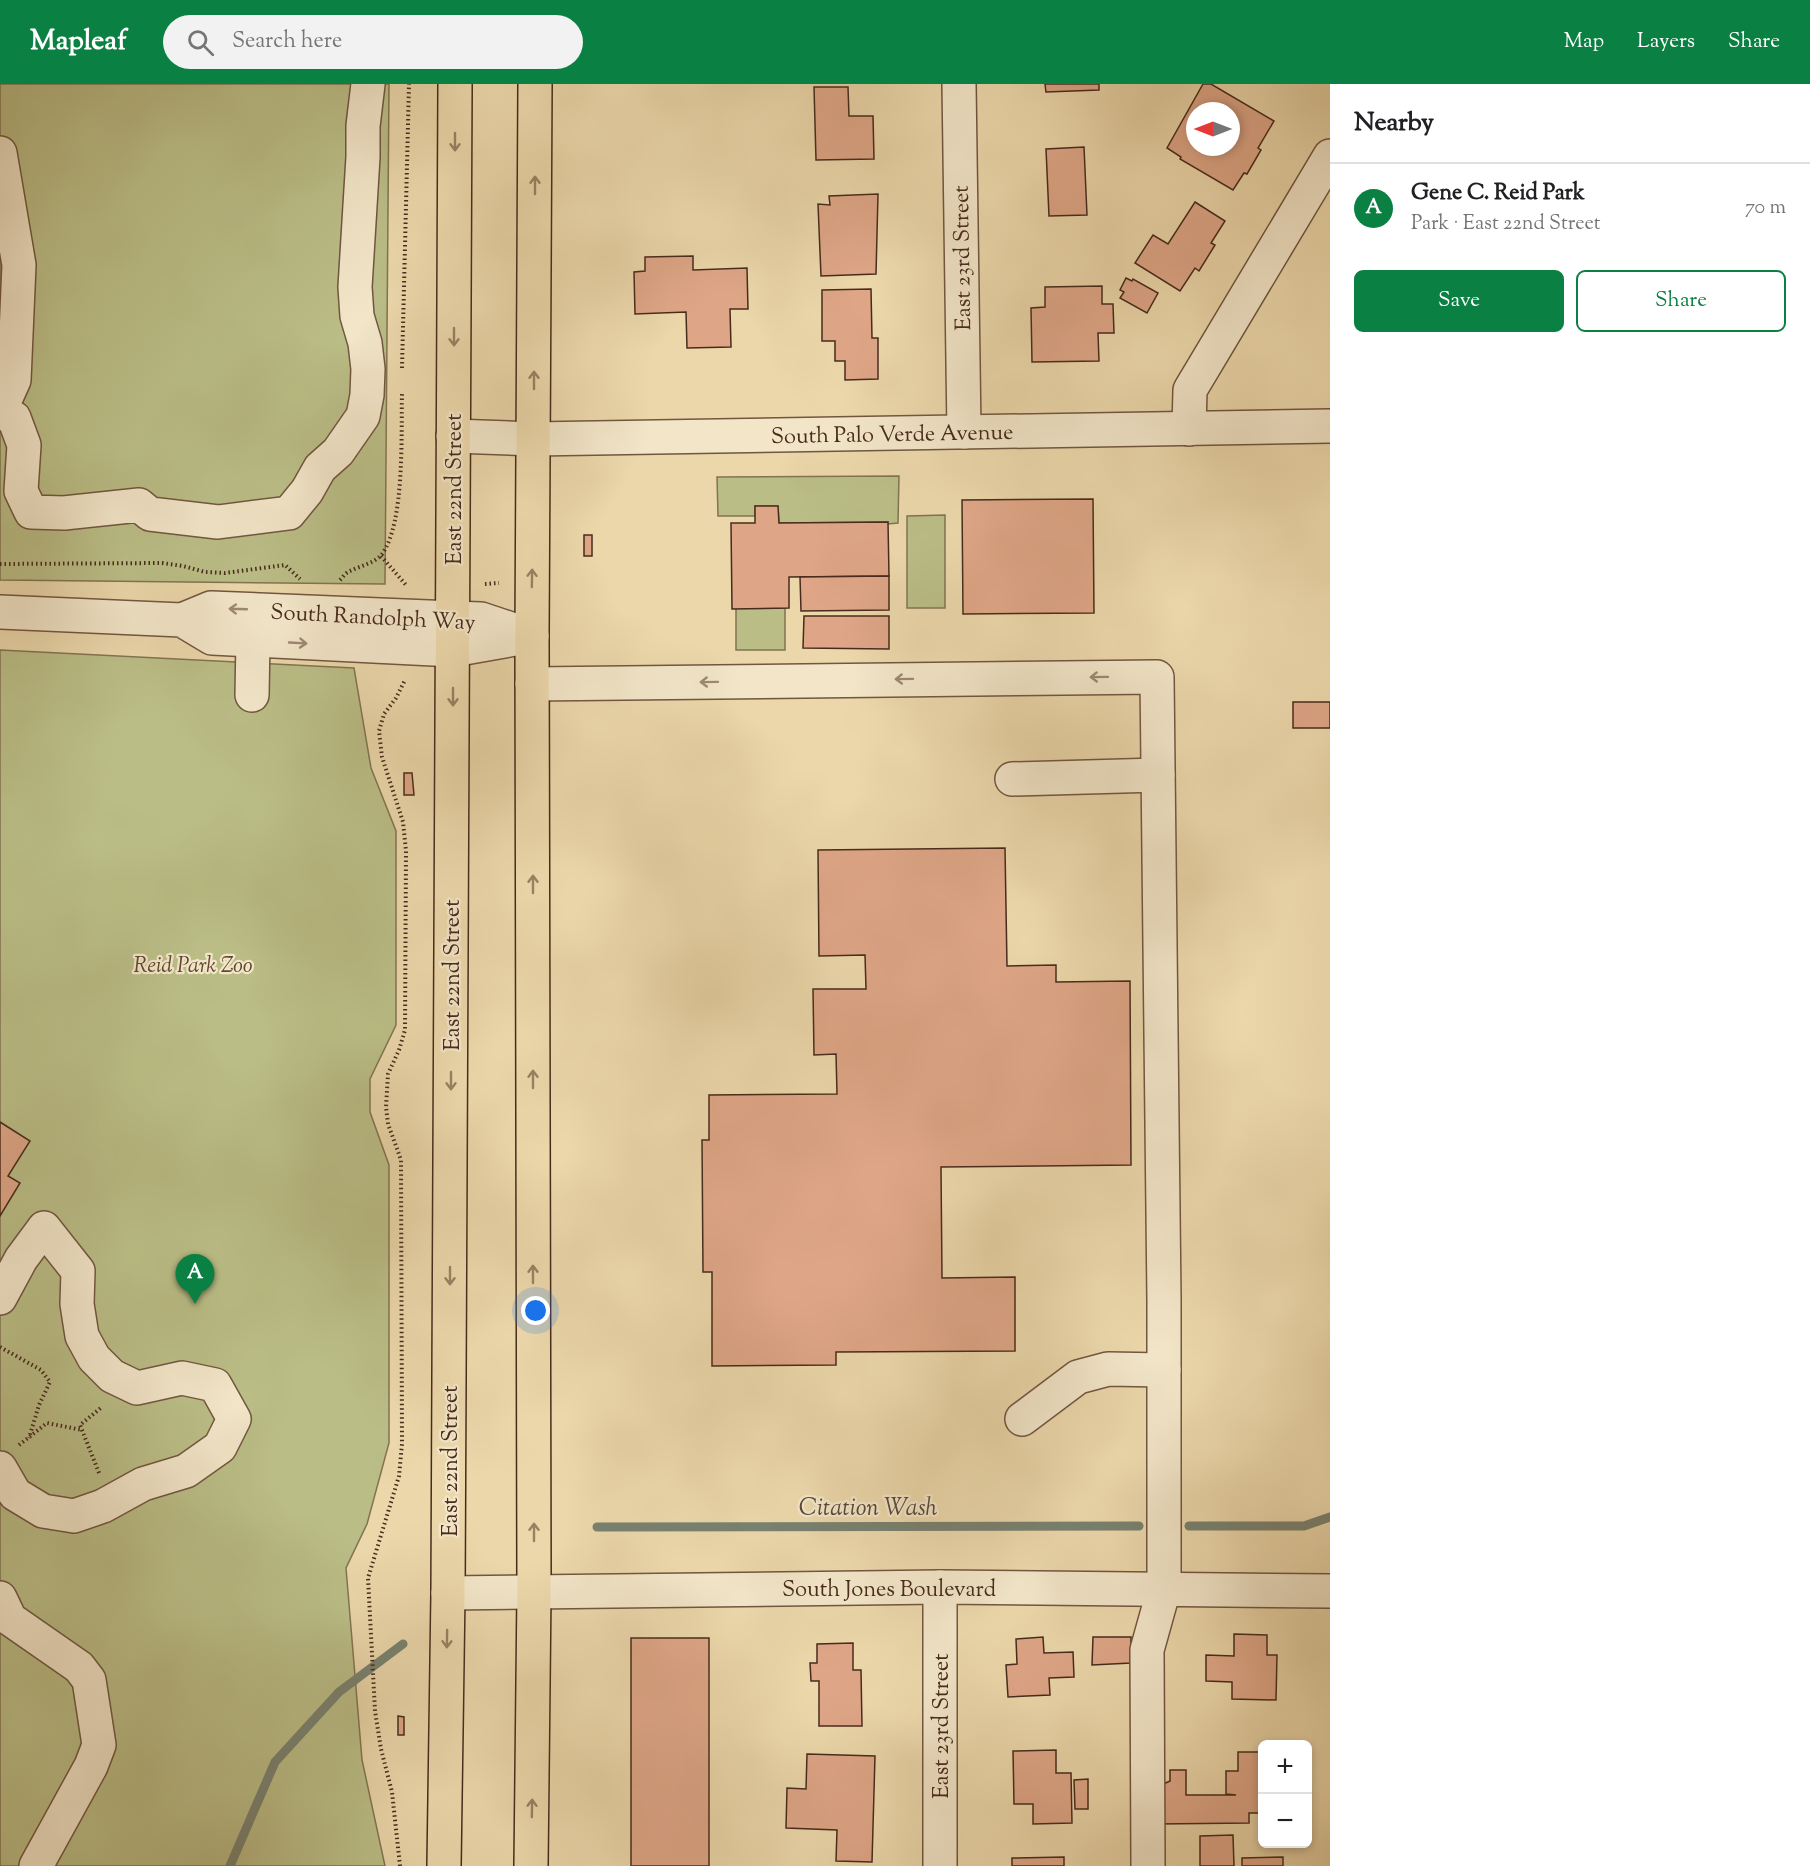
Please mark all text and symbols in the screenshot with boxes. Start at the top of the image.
search box [163,15,583,69]
text: Mapleaf [30,22,127,62]
icon: search [184,26,217,59]
text: Search here [232,26,342,58]
text: Map [1564,27,1604,57]
text: Layers [1637,27,1695,57]
text: Share [1728,27,1780,57]
north arrow [1186,102,1240,156]
text: Nearby [1354,105,1434,142]
one-way arrow [449,132,461,152]
one-way arrow [529,176,541,196]
text: Gene C. Reid Park [1411,178,1585,210]
street label: East 23rd Street [947,184,981,331]
text: A [1365,194,1382,223]
text: 70 m [1745,194,1786,223]
text: Park · East 22nd Street [1411,210,1601,239]
button: Save [1354,270,1564,332]
button: Share [1576,270,1786,332]
one-way arrow [448,327,460,347]
one-way arrow [528,371,540,391]
street label: East 22nd Street [440,413,472,565]
street label: South Palo Verde Avenue [771,418,1014,454]
one-way arrow [526,568,538,588]
street label: South Randolph Way [269,598,476,640]
one-way arrow [229,604,249,615]
one-way arrow [288,637,308,648]
one-way arrow [1089,672,1109,683]
one-way arrow [894,674,914,685]
one-way arrow [699,676,719,687]
one-way arrow [447,687,459,707]
one-way arrow [527,875,539,895]
street label: East 22nd Street [438,899,470,1051]
park label: Reid Park Zoo [133,951,253,983]
one-way arrow [527,1070,539,1090]
one-way arrow [445,1071,457,1091]
pin: A [176,1254,214,1304]
one-way arrow [527,1265,539,1285]
one-way arrow [444,1266,456,1286]
your location [521,1296,550,1325]
street label: East 22nd Street [436,1385,468,1537]
water label: Citation Wash [799,1492,938,1526]
one-way arrow [528,1523,540,1543]
street label: South Jones Boulevard [782,1575,996,1607]
one-way arrow [442,1629,453,1649]
street label: East 23rd Street [927,1653,959,1799]
map controls [1258,1740,1312,1848]
button: + [1258,1740,1312,1794]
button: − [1258,1794,1312,1848]
one-way arrow [526,1798,538,1818]

